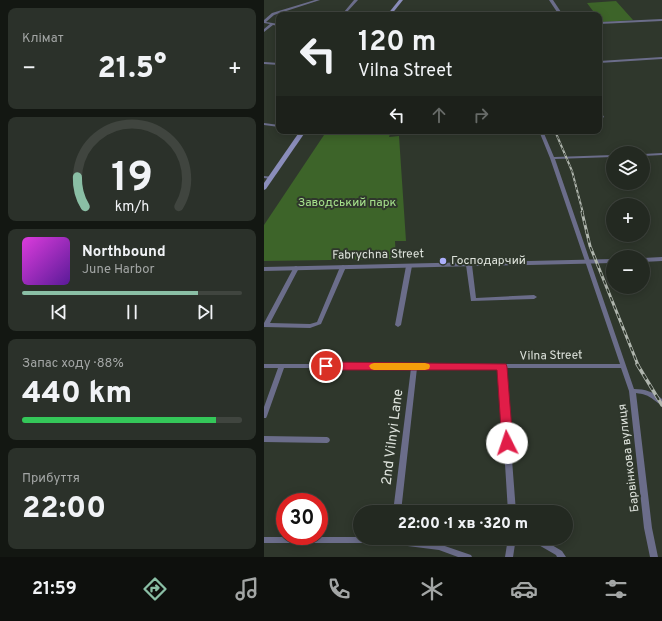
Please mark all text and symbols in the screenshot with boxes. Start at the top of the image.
text: 120 m [358,25,436,61]
icon: left [292,28,344,80]
text: Клімат [22,31,64,47]
text: 21.5° [97,51,167,88]
text: − [22,56,36,83]
text: + [228,56,242,83]
text: Vilna Street [358,60,453,83]
icon: left [386,104,408,126]
icon: ahead [428,104,450,126]
icon: right [470,104,492,126]
map controls [606,146,650,294]
button: layers [606,146,650,190]
text: 19 [111,153,153,206]
park label: Заводський парк [298,195,397,211]
text: km/h [115,198,149,216]
button: + [606,198,650,242]
text: Northbound [82,243,166,262]
street label: Fabrychna Street [332,246,424,264]
button: − [606,250,650,294]
place label: Господарчий [451,253,526,269]
marker: Господарчий [438,256,448,266]
text: June Harbor [82,262,155,278]
icon: previous [48,301,70,323]
icon: pause [121,301,143,323]
icon: next [194,301,216,323]
street label: Vilna Street [519,347,583,365]
pin [309,349,343,383]
icon: arrive [315,355,337,377]
text: Запас ходу · 88% [22,356,124,372]
text: 440 km [22,376,132,413]
street label: 2nd Vilnyi Lane [379,388,407,486]
street label: Барвінкова вулиця [614,403,644,513]
position arrow [486,422,528,464]
text: Прибуття [22,471,80,487]
text: 22:00 [22,491,106,528]
speed limit sign: 30 [276,493,328,545]
text: 22:00 · 1 хв · 320 m [398,515,528,534]
icon: directions [141,575,169,603]
icon: music [233,575,261,603]
icon: phone [325,575,353,603]
icon: climate [418,575,446,603]
icon: car [510,575,538,603]
icon: filters [602,575,630,603]
text: 21:59 [32,578,77,601]

